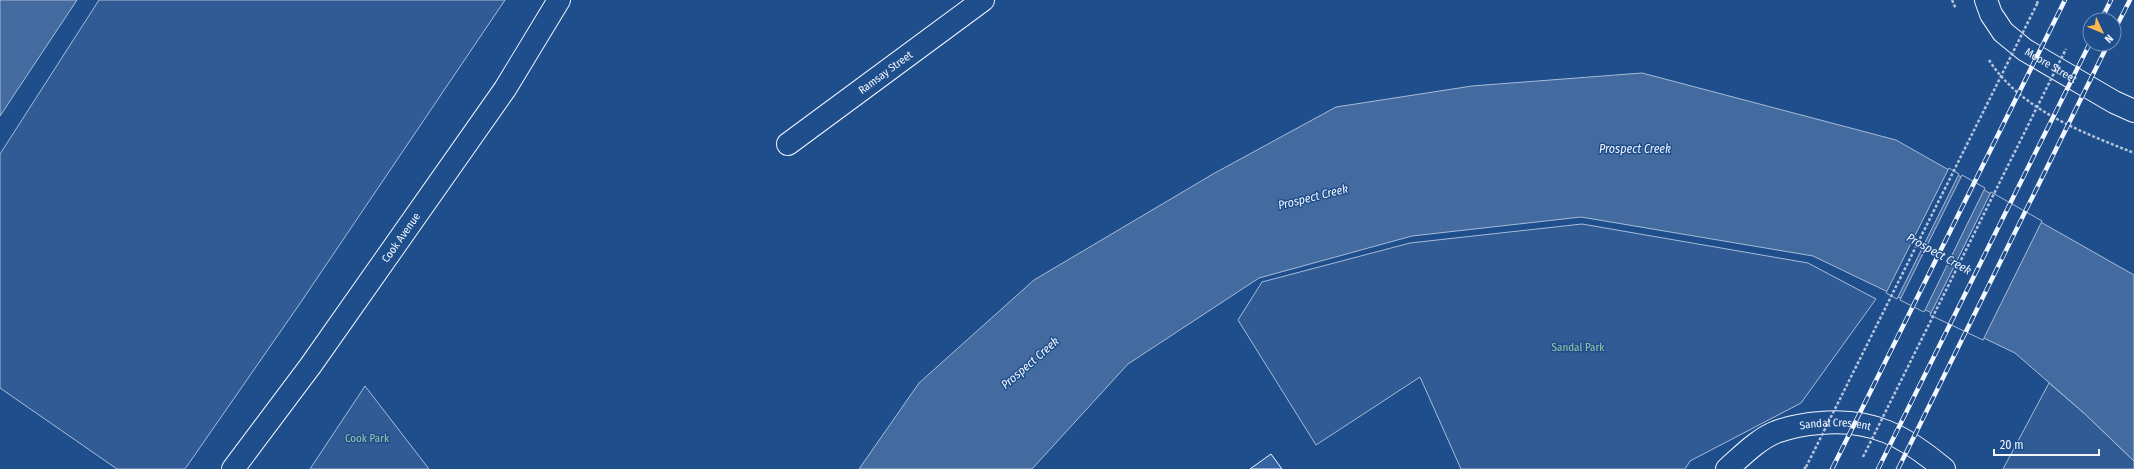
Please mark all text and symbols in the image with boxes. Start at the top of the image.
north arrow [2082,12,2122,52]
text: N [2102,32,2116,45]
street label: Moore Street [2023,45,2080,86]
street label: Ramsay Street [856,48,915,96]
water label: Prospect Creek [1599,142,1671,156]
water label: Prospect Creek [1276,182,1350,212]
street label: Cook Avenue [379,210,423,265]
water label: Prospect Creek [1904,230,1974,278]
water label: Prospect Creek [998,334,1062,392]
park label: Sandal Park [1552,341,1605,354]
street label: Sandal Crescent [1798,416,1873,433]
scale bar [1994,431,2099,457]
park label: Cook Park [345,432,390,445]
text: 20 m [2000,438,2024,452]

